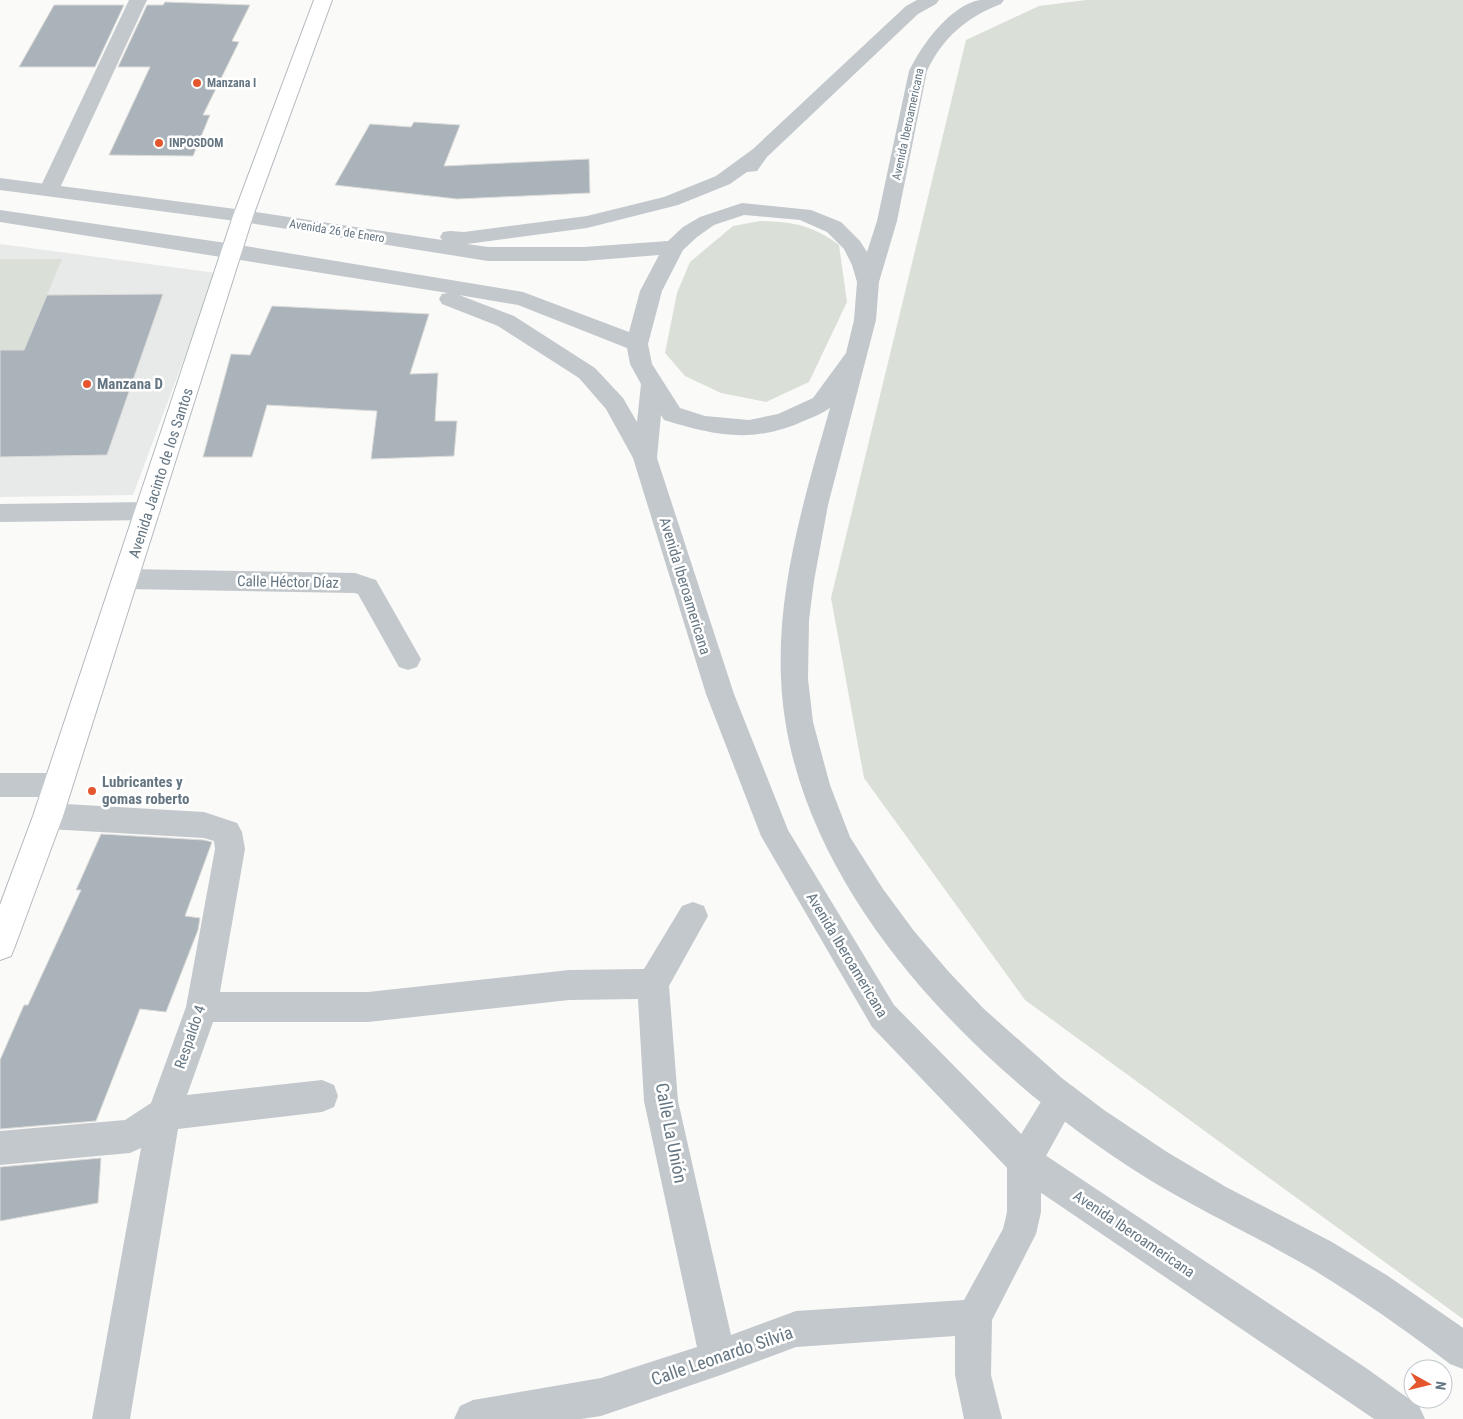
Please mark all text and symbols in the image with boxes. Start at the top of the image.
street label: Avenida Iberoamericana [889,66,927,181]
place label: Manzana I [207,76,256,90]
marker: Manzana I [191,77,203,89]
place label: INPOSDOM [169,136,223,150]
marker: INPOSDOM [153,137,165,149]
street label: Avenida 26 de Enero [288,217,386,245]
place label: Manzana D [97,375,163,393]
marker: Manzana D [81,378,93,390]
street label: Avenida Jacinto de los Santos [125,386,197,560]
street label: Avenida Iberoamericana [656,515,714,657]
street label: Calle Héctor Díaz [237,572,339,592]
place label: Lubricantes y gomas roberto [102,773,189,808]
marker: Lubricantes y gomas roberto [86,785,98,797]
street label: Avenida Iberoamericana [803,889,891,1021]
street label: Respaldo 4 [171,1003,209,1071]
street label: Calle La Unión [651,1081,691,1185]
street label: Avenida Iberoamericana [1070,1187,1198,1281]
street label: Calle Leonardo Silvia [648,1321,795,1390]
north arrow [1403,1359,1453,1409]
text: N [1432,1380,1449,1391]

